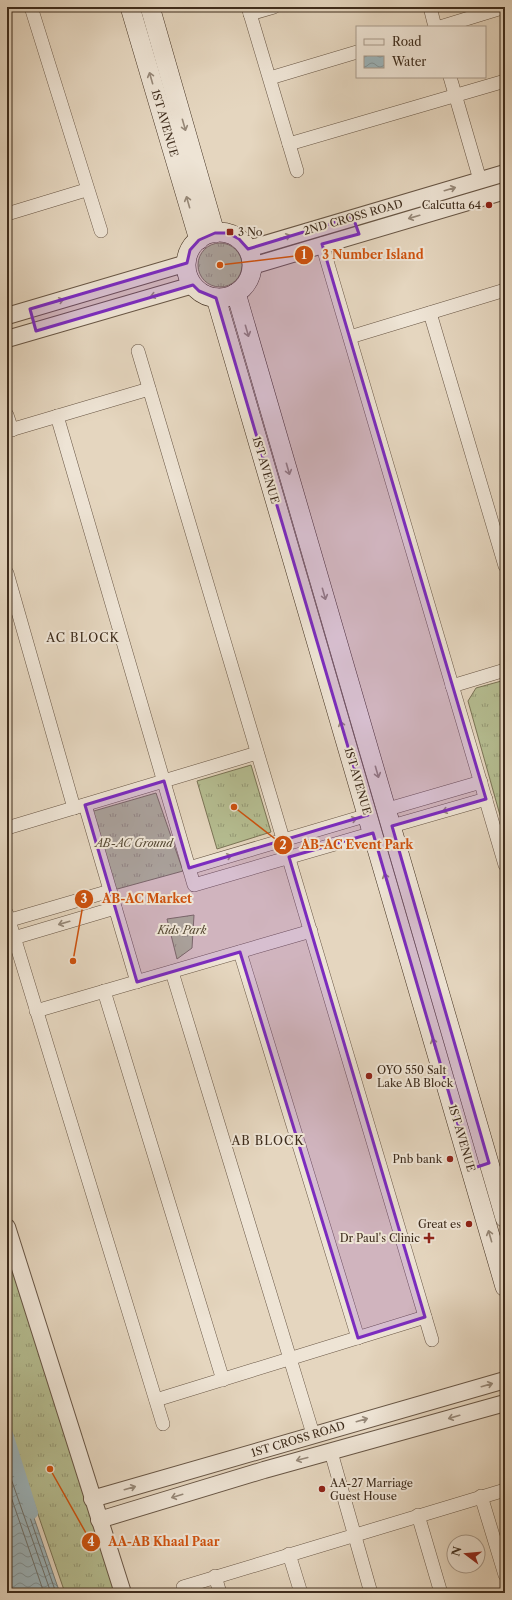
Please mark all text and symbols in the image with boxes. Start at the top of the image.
legend [356,26,486,78]
text: Road [392,34,422,49]
text: Water [391,54,426,69]
one-way arrow [147,71,154,84]
street label: 1ST AVENUE [149,88,181,159]
one-way arrow [181,118,188,131]
one-way arrow [443,185,456,192]
one-way arrow [184,196,191,209]
street label: 2ND CROSS ROAD [302,196,404,238]
place label: Calcutta 64 [422,198,481,212]
marker: Calcutta 64 [484,200,494,210]
one-way arrow [408,214,421,221]
place label: 3 No [238,225,263,239]
marker: 3 No [225,227,235,237]
one-way arrow [278,233,291,240]
callout: 3 Number Island [294,243,432,267]
text: 1 [301,247,307,262]
text: 3 Number Island [322,247,424,262]
one-way arrow [149,292,162,299]
one-way arrow [51,297,64,304]
one-way arrow [244,324,251,337]
street label: 1ST AVENUE [250,435,282,506]
one-way arrow [285,462,292,475]
one-way arrow [321,587,328,600]
district label: AC BLOCK [45,630,120,645]
one-way arrow [338,721,345,734]
street label: 1ST AVENUE [342,746,374,817]
one-way arrow [374,765,381,778]
one-way arrow [442,807,455,814]
one-way arrow [344,816,357,823]
callout: AB-AC Event Park [273,833,421,857]
park label: AB-AC Ground [93,836,174,850]
text: 2 [279,837,287,852]
text: AB-AC Event Park [300,837,414,852]
one-way arrow [220,853,233,860]
one-way arrow [382,872,389,885]
callout: AB-AC Market [74,887,200,911]
text: 3 [81,891,88,906]
text: AB-AC Market [101,891,192,906]
one-way arrow [58,920,71,927]
park label: Kids Park [157,923,207,937]
one-way arrow [430,1037,437,1050]
place label: OYO 550 Salt Lake AB Block [377,1063,454,1090]
marker: OYO 550 Salt Lake AB Block [364,1071,374,1081]
street label: 1ST AVENUE [446,1103,478,1174]
district label: AB BLOCK [230,1133,305,1148]
place label: Pnb bank [393,1152,443,1166]
marker: Pnb bank [445,1154,455,1164]
place label: Great es [418,1217,461,1231]
marker: Great es [464,1219,474,1229]
one-way arrow [486,1230,493,1243]
place label: Dr Paul's Clinic [340,1231,420,1245]
marker: Dr Paul's Clinic [423,1232,435,1244]
one-way arrow [480,1381,493,1388]
one-way arrow [448,1414,461,1421]
one-way arrow [355,1416,368,1423]
street label: 1ST CROSS ROAD [249,1418,347,1460]
one-way arrow [296,1456,309,1464]
place label: AA-27 Marriage Guest House [329,1476,413,1503]
one-way arrow [123,1484,136,1491]
marker: AA-27 Marriage Guest House [317,1484,327,1494]
one-way arrow [171,1493,184,1500]
callout: AA-AB Khaal Paar [81,1530,228,1554]
text: 4 [87,1534,95,1549]
text: AA-AB Khaal Paar [107,1534,220,1549]
north arrow [446,1534,486,1574]
text: N [448,1544,465,1558]

